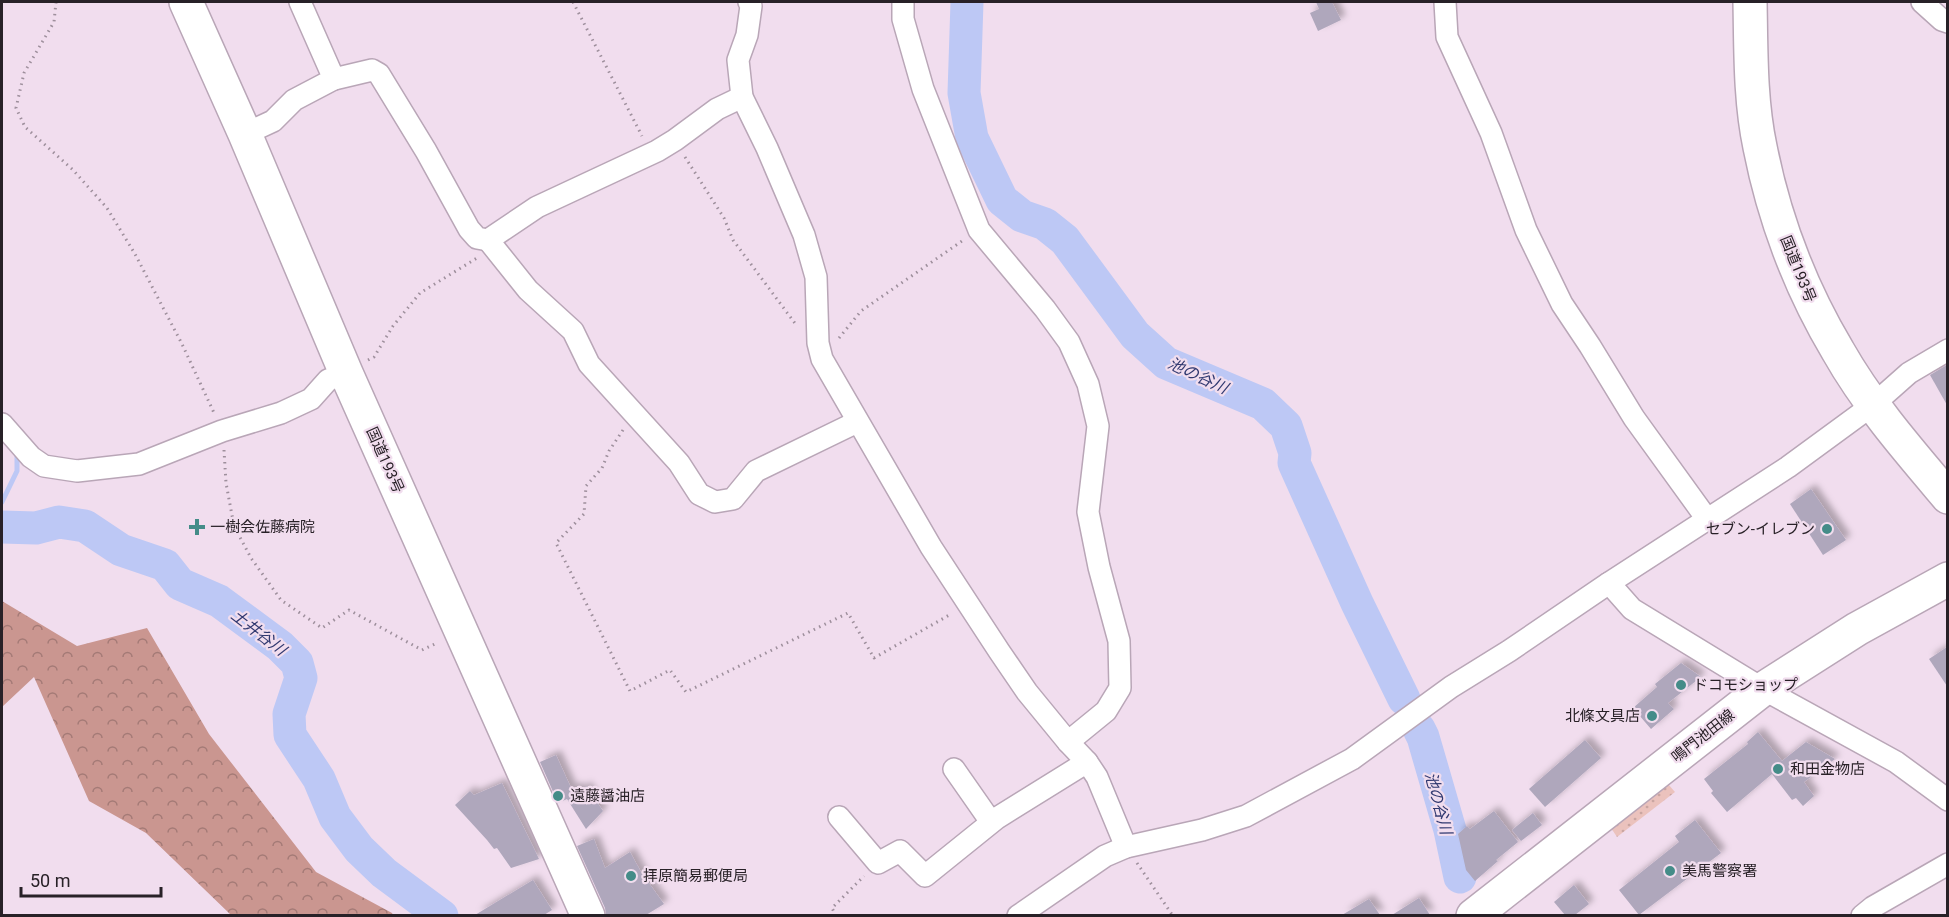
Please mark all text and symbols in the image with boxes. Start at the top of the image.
street label: 国道193号 [1776,233,1820,305]
water label: 池の谷川 [1165,353,1233,398]
street label: 国道193号 [362,424,408,496]
marker: 一樹会佐藤病院 [188,518,206,536]
place label: 一樹会佐藤病院 [210,518,315,536]
place label: セブン-イレブン [1706,520,1815,538]
marker: セブン-イレブン [1820,522,1834,536]
water label: 土井谷川 [228,605,291,661]
place label: ドコモショップ [1693,676,1798,694]
marker: ドコモショップ [1674,678,1688,692]
street label: 鳴門池田線 [1668,706,1738,766]
place label: 北條文具店 [1565,707,1640,725]
marker: 北條文具店 [1645,709,1659,723]
place label: 和田金物店 [1790,760,1865,778]
marker: 和田金物店 [1771,762,1785,776]
water label: 池の谷川 [1421,770,1456,838]
place label: 遠藤醤油店 [570,787,645,805]
marker: 遠藤醤油店 [551,789,565,803]
scale bar [21,860,160,898]
place label: 美馬警察署 [1682,862,1757,880]
marker: 美馬警察署 [1663,864,1677,878]
place label: 拝原簡易郵便局 [643,867,748,885]
marker: 拝原簡易郵便局 [624,869,638,883]
text: 50 m [30,870,70,891]

